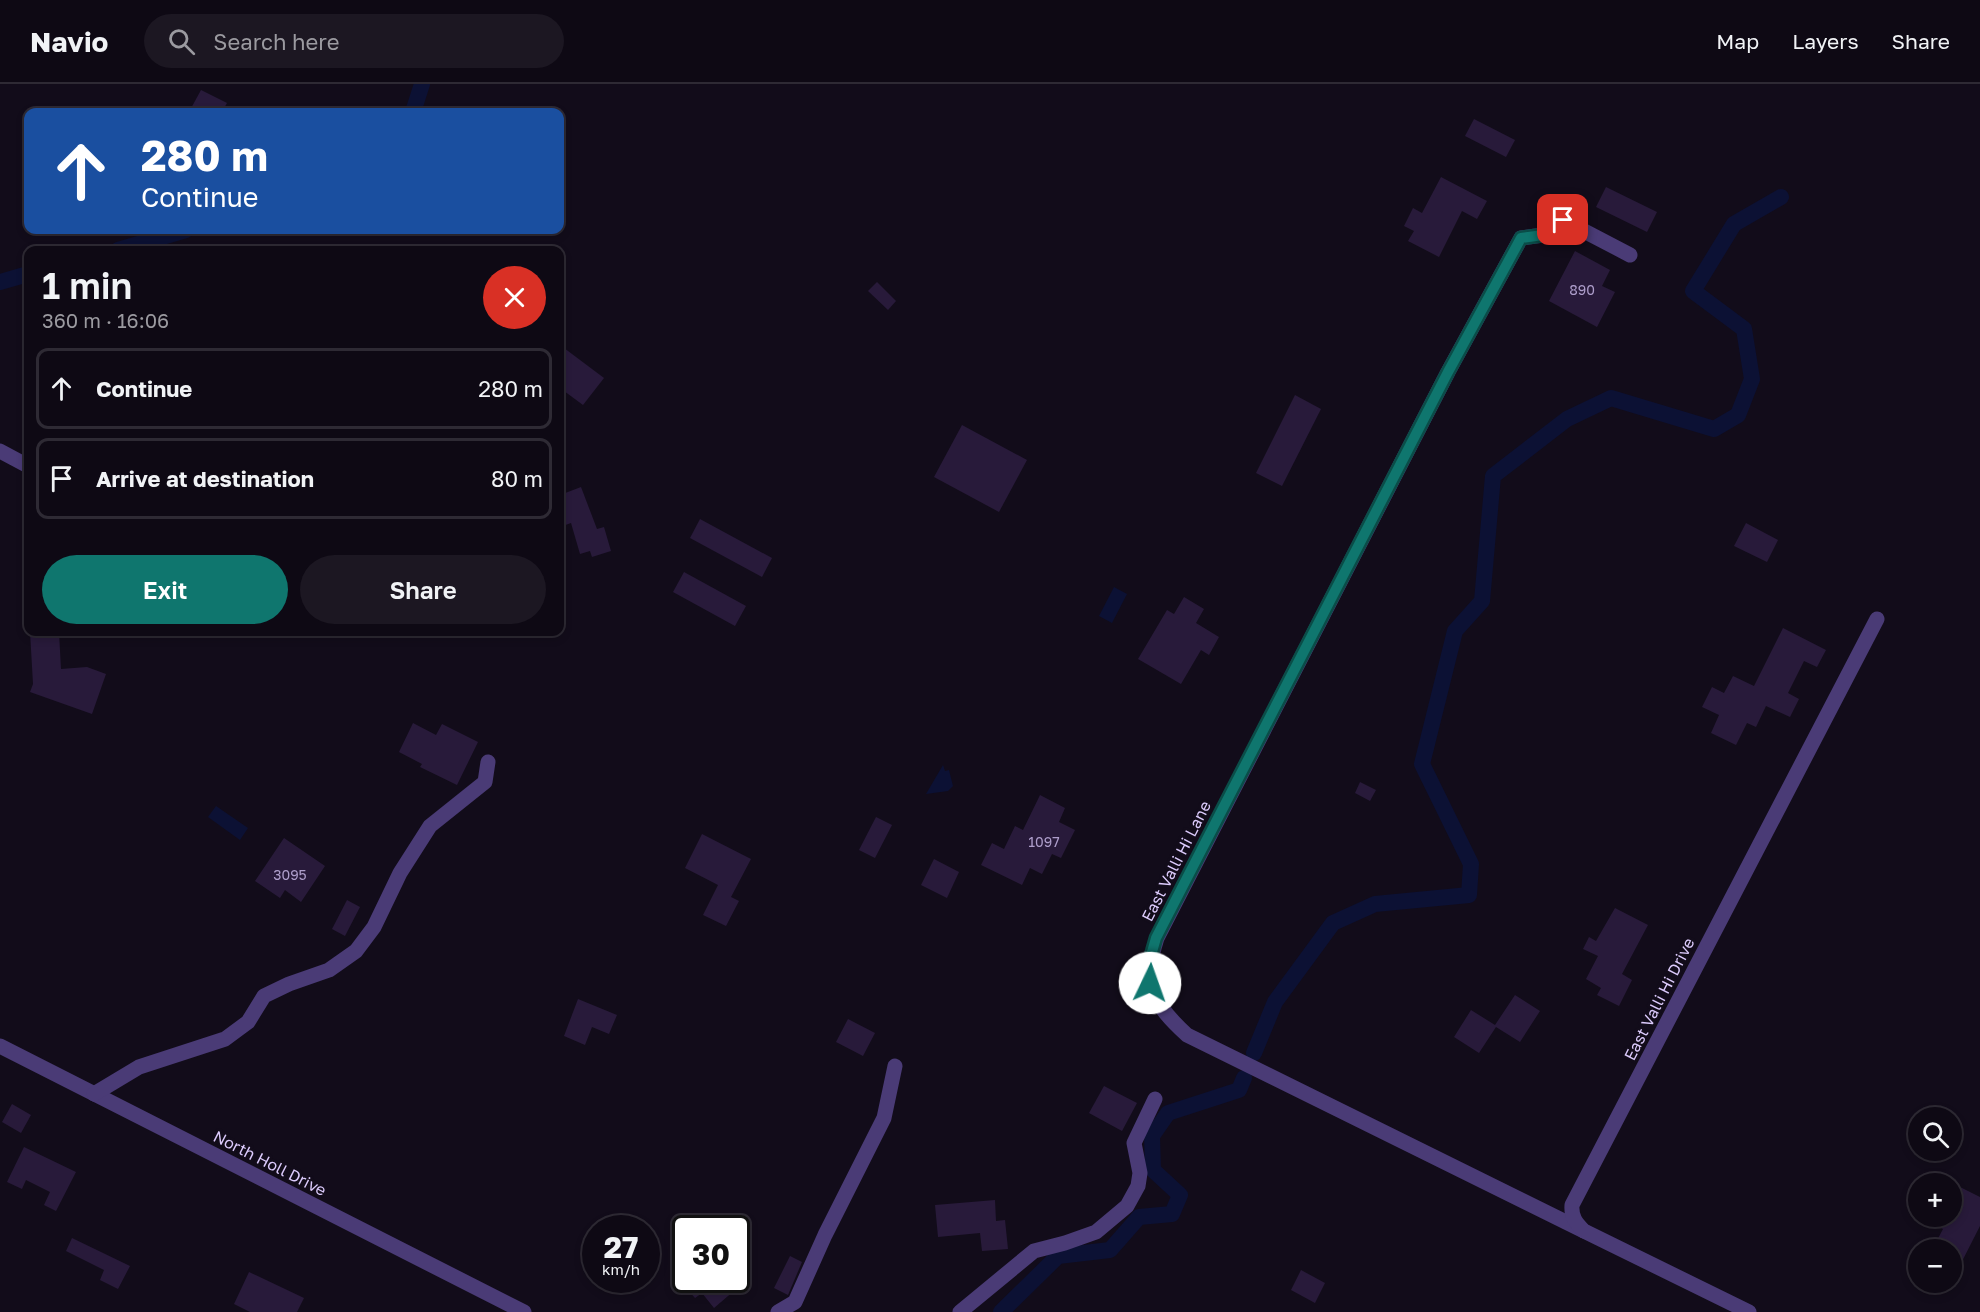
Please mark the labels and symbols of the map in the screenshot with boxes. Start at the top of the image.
pin [1537,194,1588,245]
house number: 890 [1569,281,1595,298]
street label: East Valli Hi Lane [1137,797,1215,925]
house number: 1097 [1028,833,1060,850]
house number: 3095 [273,866,307,883]
street label: East Valli Hi Drive [1619,934,1699,1064]
position arrow [1118,951,1182,1015]
street label: North Holl Drive [210,1126,330,1200]
speed limit sign: 30 [672,1215,750,1293]

